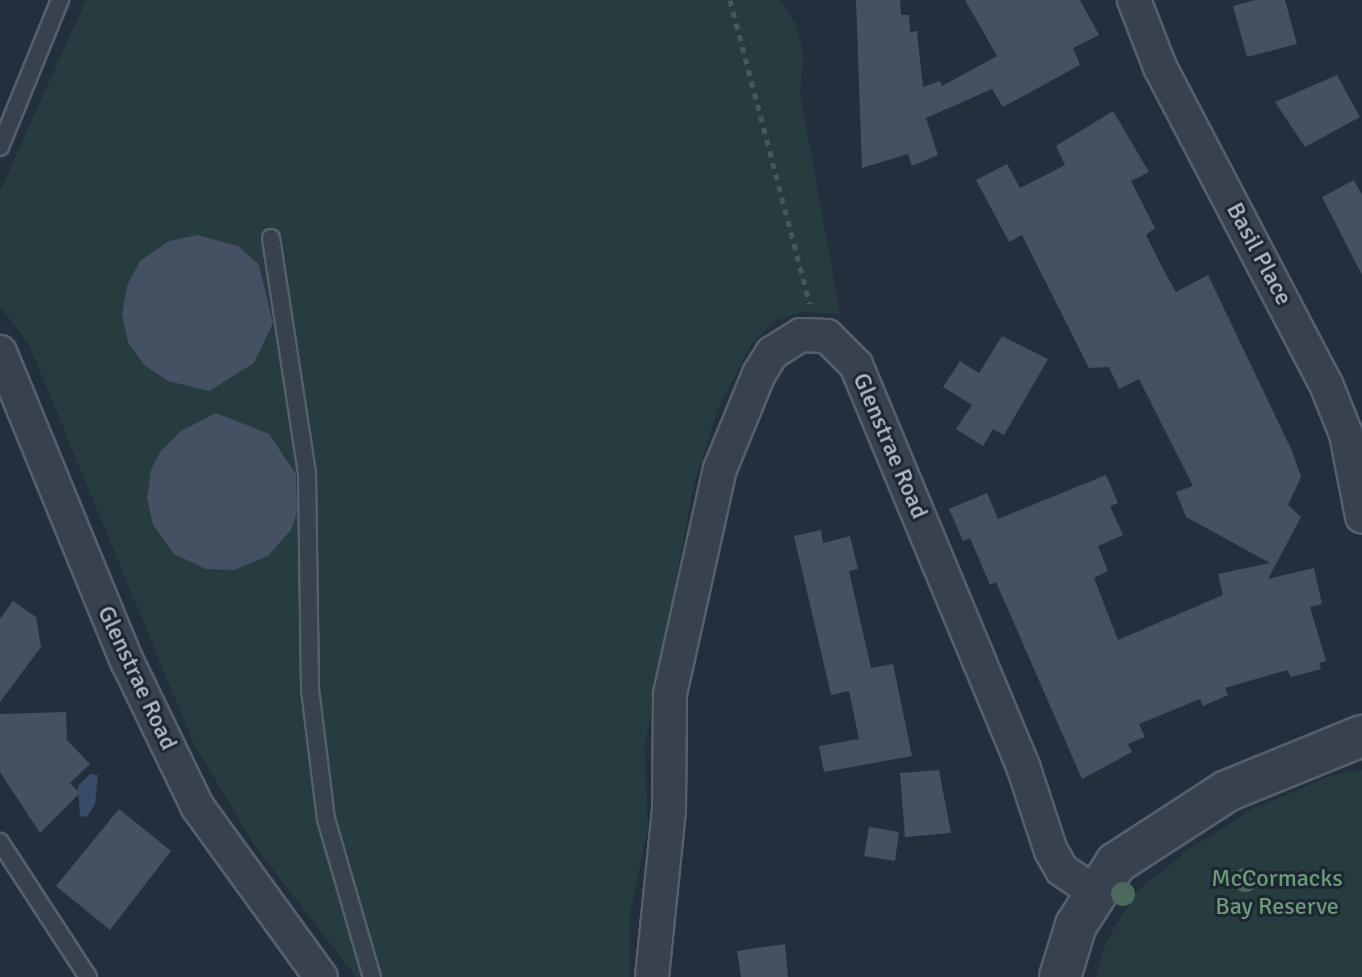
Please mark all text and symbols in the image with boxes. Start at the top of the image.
street label: Basil Place [1220,198,1298,310]
street label: Glenstrae Road [846,369,934,523]
street label: Glenstrae Road [91,601,183,755]
park label: McCormacks Bay Reserve [1211,865,1343,921]

